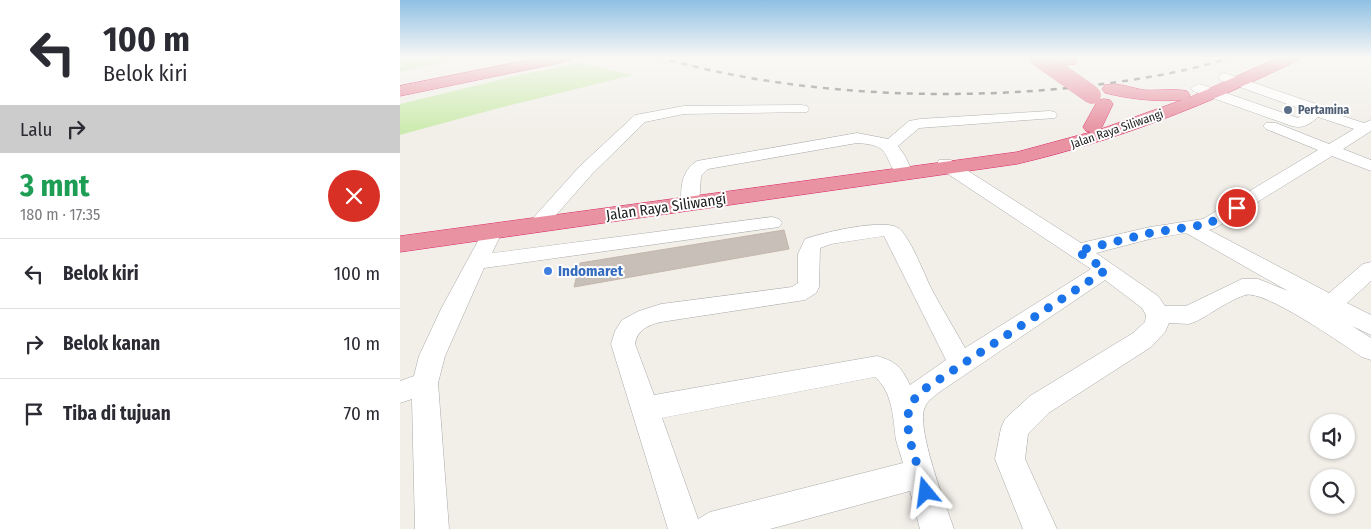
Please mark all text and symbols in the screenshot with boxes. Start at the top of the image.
text: 100 m [103,18,190,60]
icon: left [20,20,85,85]
text: Belok kiri [103,60,188,87]
place label: Pertamina [1298,103,1349,117]
marker: Pertamina [1282,104,1294,116]
street label: Jalan Raya Siliwangi [1069,107,1165,151]
icon: right [62,115,90,143]
text: Lalu [20,118,52,141]
text: 3 mnt [20,168,90,204]
button: close [328,170,380,222]
pin [1216,187,1258,229]
street label: Jalan Raya Siliwangi [605,190,727,224]
icon: arrive [1223,194,1251,222]
text: 180 m · 17:35 [20,205,100,224]
icon: left [20,260,48,288]
text: Belok kiri [63,262,139,285]
text: 100 m [334,262,380,285]
place label: Indomaret [558,262,624,280]
marker: Indomaret [542,265,554,277]
icon: right [20,330,48,358]
text: Belok kanan [63,332,160,355]
text: 10 m [344,332,380,355]
icon: arrive [20,400,48,428]
text: Tiba di tujuan [63,402,171,425]
text: 70 m [344,402,380,425]
map controls [1310,414,1355,514]
button: sound [1310,414,1355,459]
position arrow [899,465,951,517]
button: search [1310,469,1355,514]

